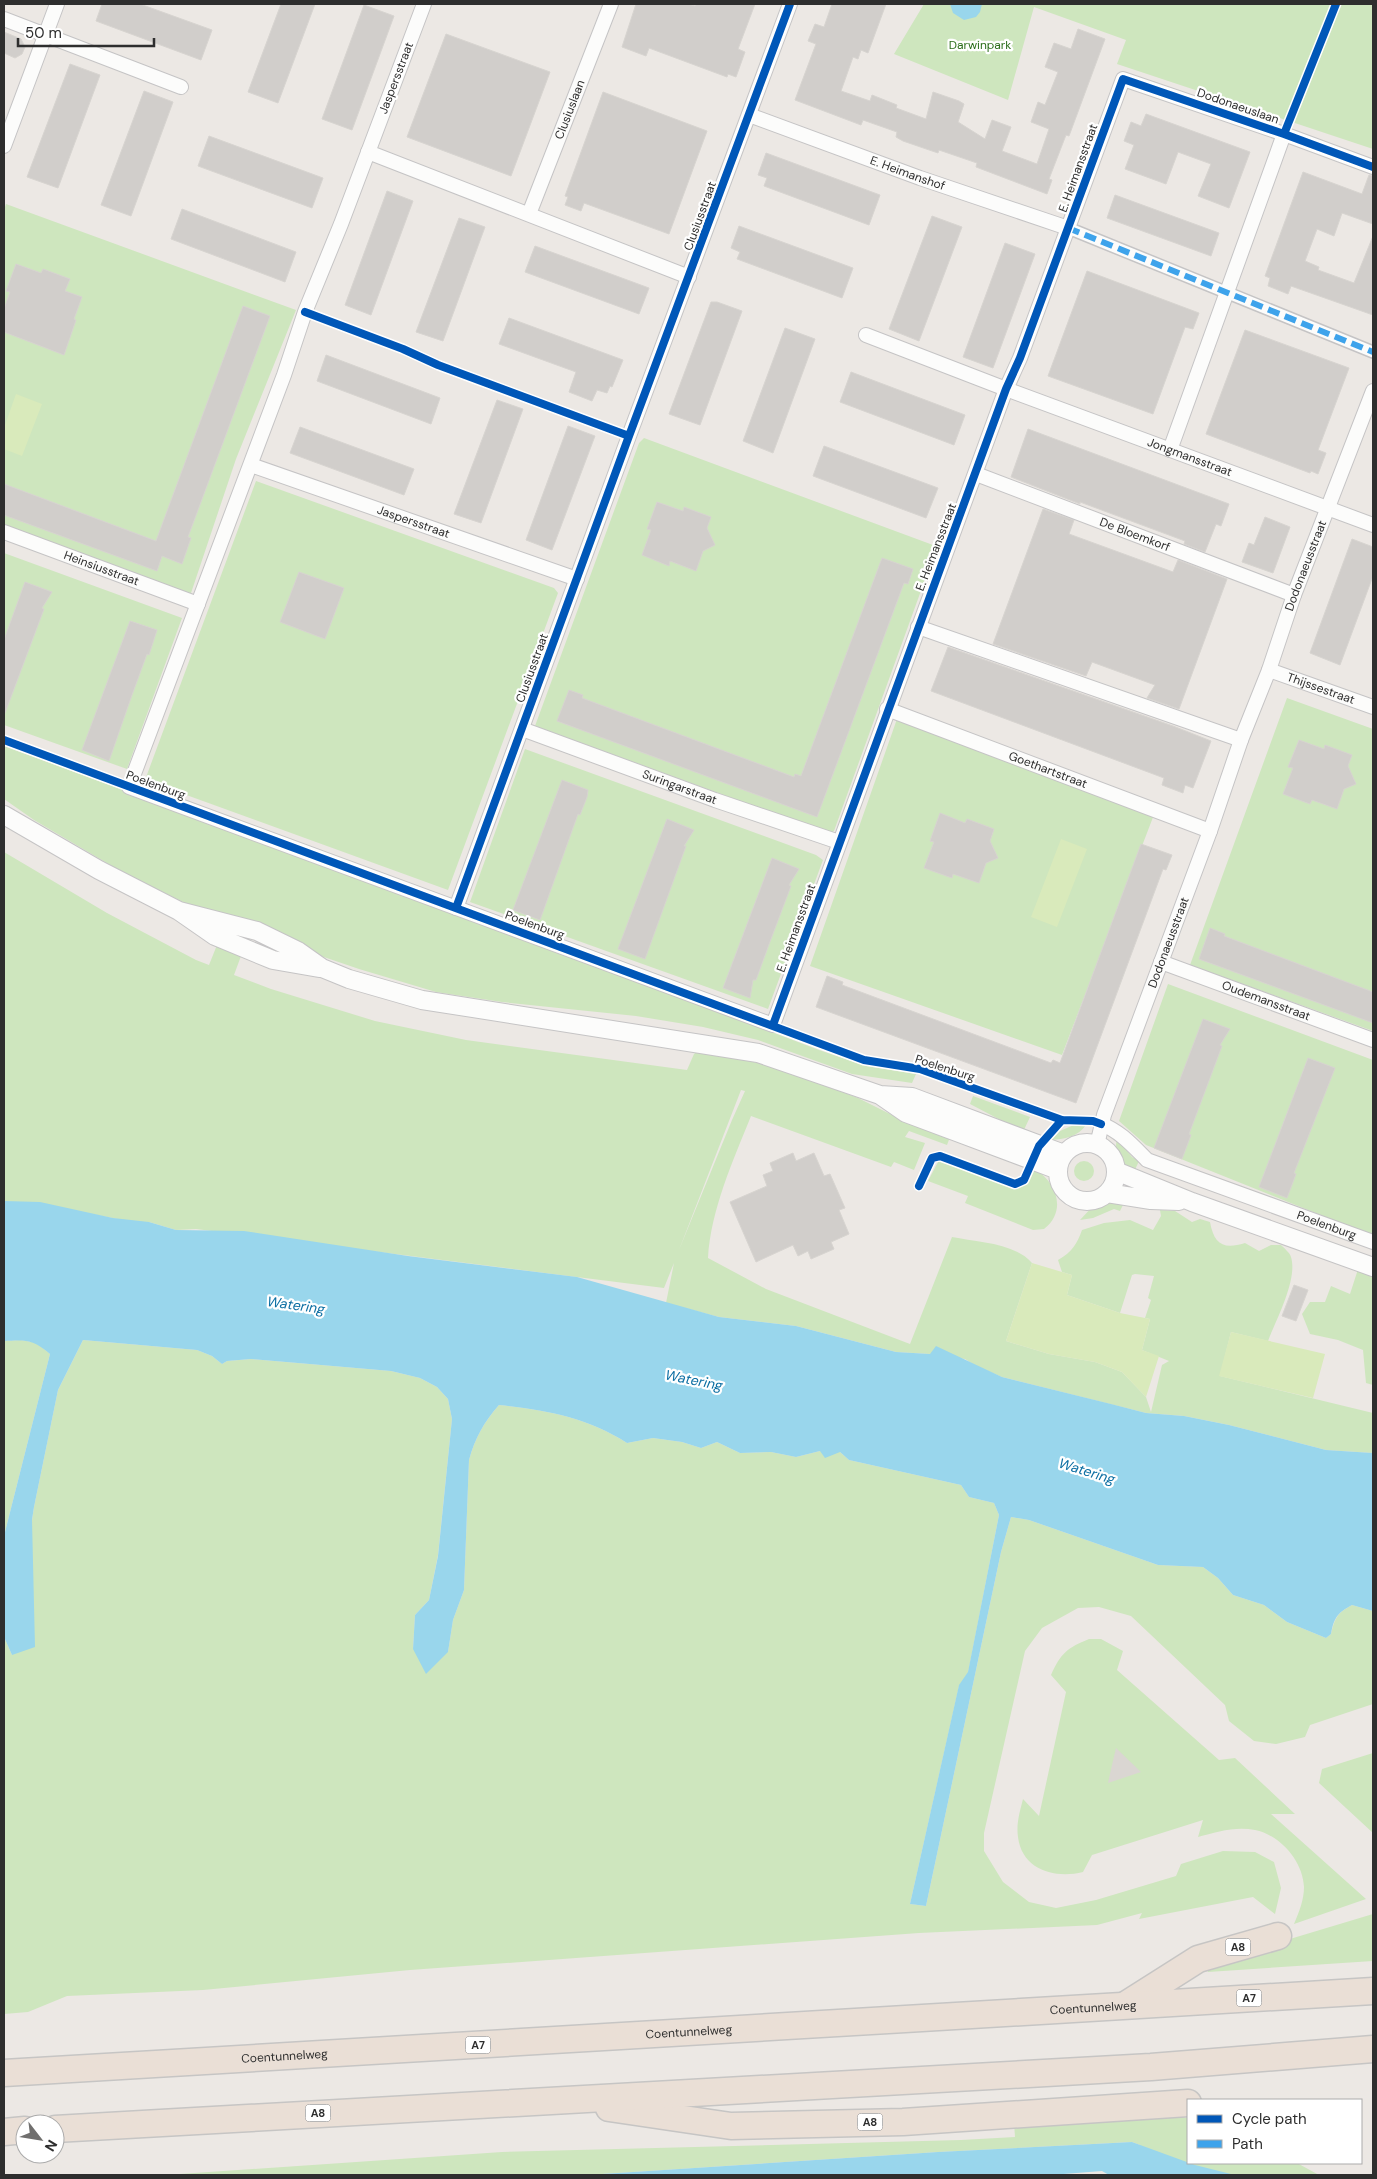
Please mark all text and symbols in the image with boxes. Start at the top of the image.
scale bar [18,15,154,47]
text: 50 m [25,23,62,43]
park label: Darwinpark [949,37,1011,53]
street label: Jaspersstraat [375,39,417,116]
street label: Clusiuslaan [551,77,589,142]
street label: Dodonaeuslaan [1195,84,1281,128]
street label: E. Heimansstraat [1055,121,1101,214]
street label: E. Heimanshof [868,152,947,194]
street label: Clusiusstraat [680,179,720,253]
street label: Jongmansstraat [1145,434,1235,480]
street label: E. Heimansstraat [912,501,960,593]
street label: Jaspersstraat [375,502,452,542]
street label: De Bloemkorf [1097,514,1172,555]
street label: Dodonaeusstraat [1281,518,1330,613]
street label: Heinsiusstraat [62,547,142,590]
street label: Clusiusstraat [512,631,552,705]
street label: Thijssestraat [1285,669,1357,708]
street label: Goethartstraat [1006,748,1090,792]
street label: Suringarstraat [640,766,719,808]
street label: Poelenburg [124,767,188,803]
street label: E. Heimansstraat [773,881,819,974]
street label: Dodonaeusstraat [1144,895,1193,990]
street label: Poelenburg [503,907,567,943]
street label: Oudemansstraat [1220,977,1313,1024]
street label: Poelenburg [913,1051,977,1085]
street label: Poelenburg [1295,1207,1359,1243]
water label: Watering [266,1292,326,1318]
water label: Watering [664,1366,725,1394]
water label: Watering [1056,1454,1118,1488]
road number: A8 [1226,1938,1250,1955]
road number: A7 [1236,1990,1262,2006]
street label: Coentunnelweg [1049,1997,1137,2018]
street label: Coentunnelweg [645,2021,733,2043]
road number: A7 [466,2036,490,2054]
street label: Coentunnelweg [241,2046,329,2067]
legend [1187,2099,1362,2164]
road number: A8 [306,2104,330,2122]
text: Cycle path [1232,2109,1307,2129]
north arrow [15,2114,65,2164]
road number: A8 [858,2114,882,2130]
text: Path [1232,2134,1263,2154]
text: N [41,2137,61,2155]

